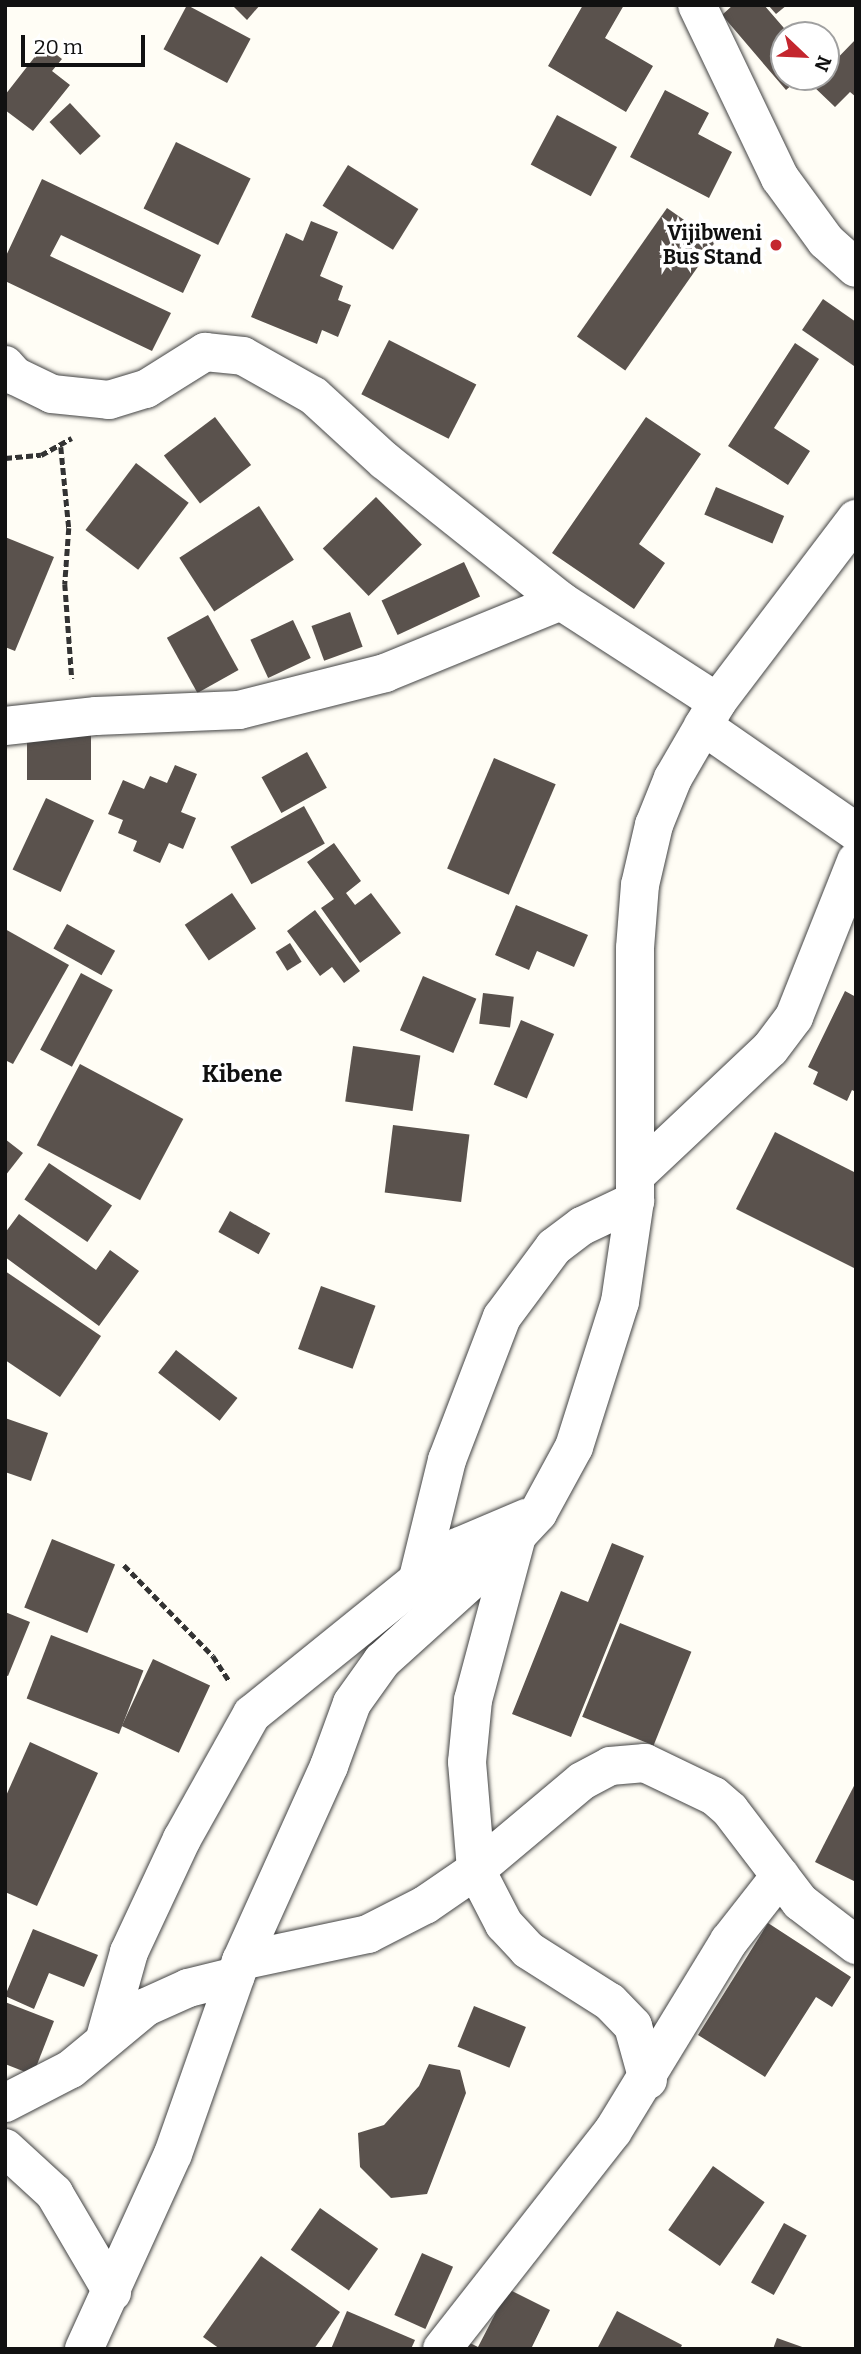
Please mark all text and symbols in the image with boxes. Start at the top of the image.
scale bar [24,21,149,65]
north arrow [770,21,840,91]
text: 20 m [34,34,83,60]
text: N [810,52,836,75]
place label: Vijibweni Bus Stand [663,220,762,270]
marker: Vijibweni Bus Stand [768,237,784,253]
district label: Kibene [202,1061,282,1089]

